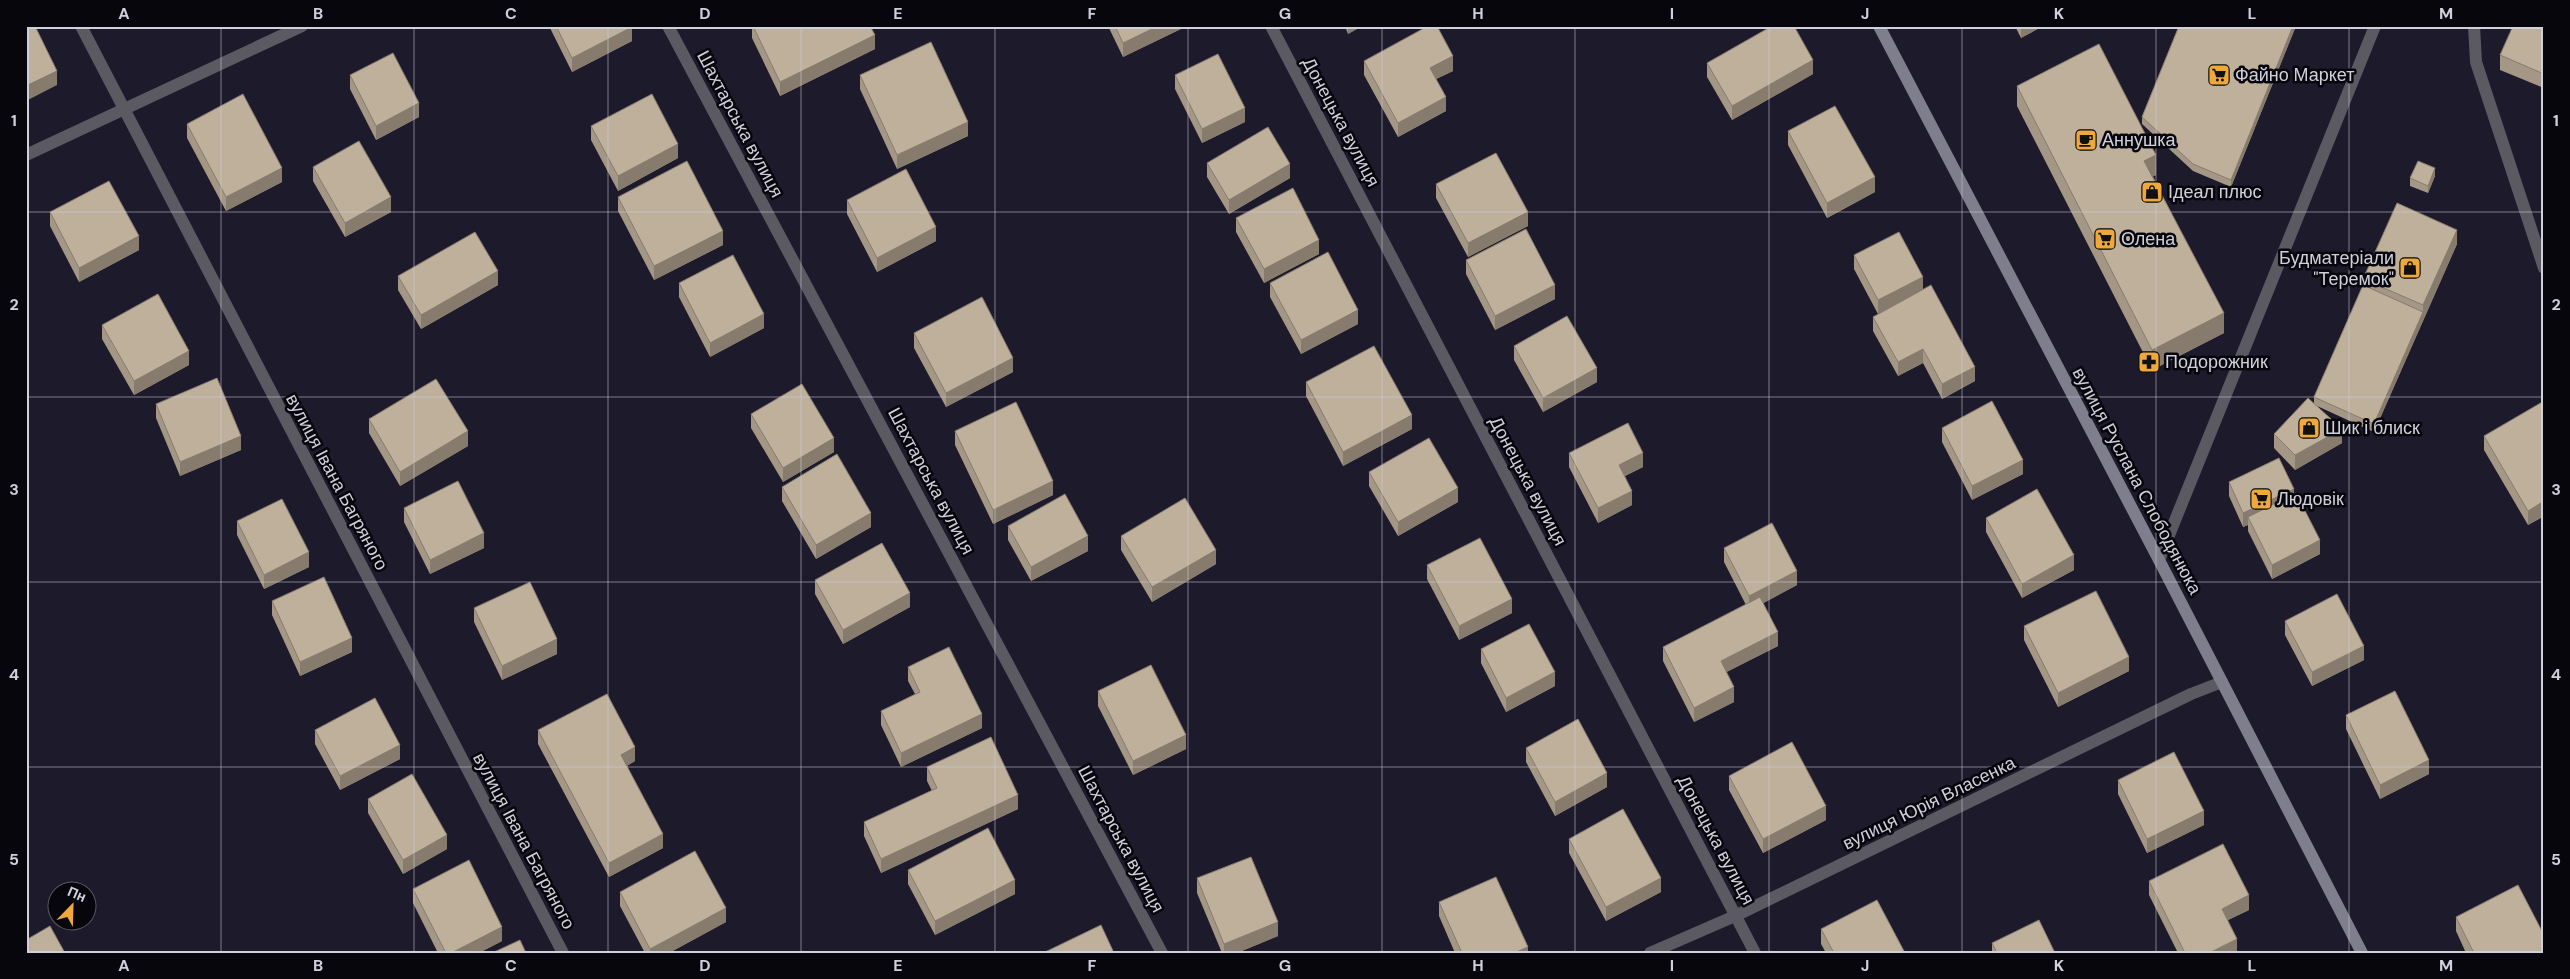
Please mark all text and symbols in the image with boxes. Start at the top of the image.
text: A [118,3,130,24]
text: B [313,3,323,24]
text: C [505,3,517,24]
text: D [699,3,711,24]
text: E [893,3,903,24]
text: F [1088,3,1097,24]
text: G [1279,3,1291,24]
text: H [1472,3,1484,24]
text: I [1670,3,1674,24]
text: J [1861,3,1869,24]
text: K [2054,3,2065,24]
text: L [2248,3,2257,24]
text: M [2439,3,2453,24]
street label: Шахтарська вулиця [691,46,789,202]
street label: Донецька вулиця [1297,53,1385,191]
supermarket icon: Файно Маркет [2207,63,2231,87]
place label: Файно Маркет [2235,63,2354,87]
text: 1 [11,110,17,131]
text: 1 [2553,110,2559,131]
cafe icon: Аннушка [2074,128,2098,152]
place label: Аннушка [2102,128,2177,152]
shop icon: Ідеал плюс [2140,180,2164,204]
place label: Ідеал плюс [2168,180,2262,204]
supermarket icon: Олена [2093,227,2117,251]
place label: Олена [2121,227,2176,251]
place label: Будматеріали "Теремок" [2279,246,2394,291]
shop icon: Будматеріали "Теремок" [2398,256,2422,280]
text: 2 [9,294,19,315]
text: 2 [2551,294,2561,315]
pharmacy icon: Подорожник [2137,350,2161,374]
place label: Подорожник [2165,350,2268,374]
street label: вулиця Руслана Слободянюка [2067,363,2208,600]
street label: вулиця Івана Багряного [280,390,394,574]
street label: Шахтарська вулиця [882,403,980,559]
street label: Донецька вулиця [1484,412,1572,550]
shop icon: Шик і блиск [2297,416,2321,440]
place label: Шик і блиск [2325,416,2420,440]
text: 3 [9,479,19,500]
text: 3 [2551,479,2561,500]
supermarket icon: Людовік [2249,487,2273,511]
place label: Людовік [2277,487,2344,511]
text: 4 [9,664,19,685]
text: 4 [2551,664,2561,685]
street label: вулиця Івана Багряного [467,749,581,933]
street label: вулиця Юрія Власенка [1839,750,2020,855]
street label: Шахтарська вулиця [1072,761,1170,917]
street label: Донецька вулиця [1672,771,1760,909]
text: 5 [9,849,19,870]
text: 5 [2551,849,2561,870]
north arrow [48,882,98,932]
text: Пн [65,882,89,906]
text: A [118,955,130,976]
text: B [313,955,323,976]
text: C [505,955,517,976]
text: D [699,955,711,976]
text: E [893,955,903,976]
text: F [1088,955,1097,976]
text: G [1279,955,1291,976]
text: H [1472,955,1484,976]
text: I [1670,955,1674,976]
text: J [1861,955,1869,976]
text: K [2054,955,2065,976]
text: L [2248,955,2257,976]
text: M [2439,955,2453,976]

